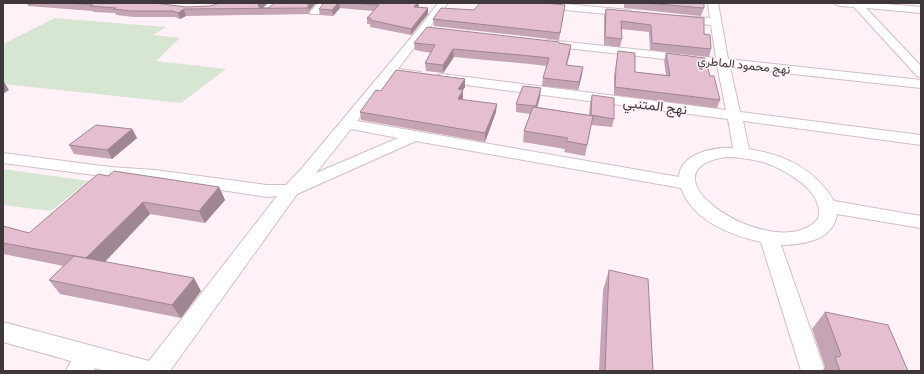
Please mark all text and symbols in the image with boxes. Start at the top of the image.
street label: نهج محمود الماطري [697,53,791,80]
street label: نهج المتنبي [622,94,688,121]

